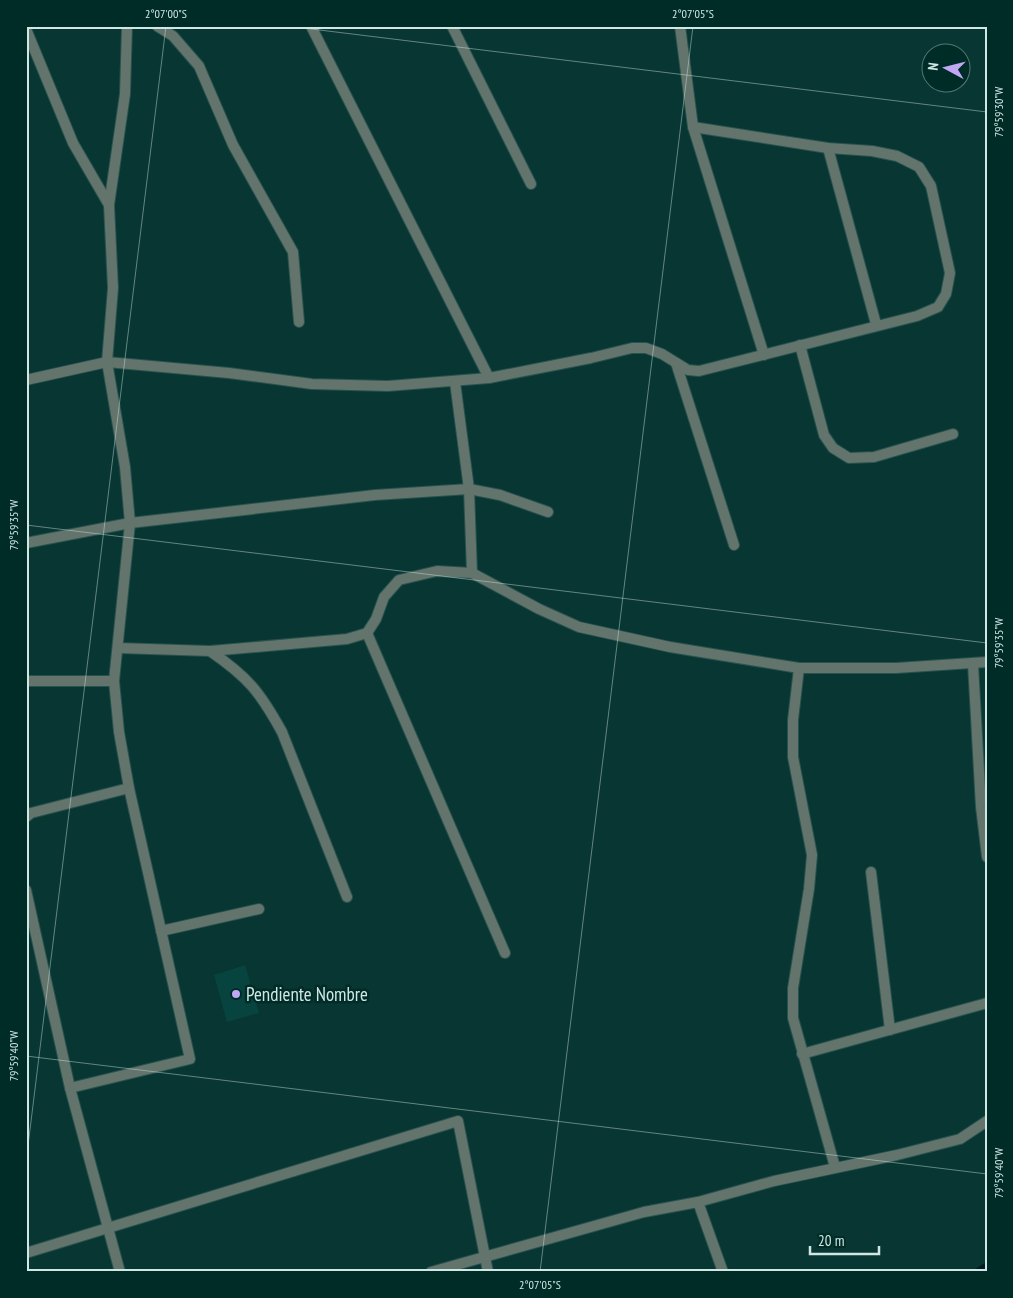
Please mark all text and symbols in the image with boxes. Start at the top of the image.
text: 2°07'00"S [145,6,187,21]
text: 2°07'05"S [672,6,714,21]
north arrow [920,42,970,92]
text: N [924,62,942,71]
text: 79°59'30"W [991,87,1006,137]
text: 79°59'35"W [6,500,21,550]
text: 79°59'35"W [991,618,1006,668]
place label: Pendiente Nombre [246,982,368,1006]
marker: Pendiente Nombre [230,988,242,1000]
text: 79°59'40"W [6,1031,21,1081]
text: 79°59'40"W [991,1148,1006,1198]
scale bar [810,1223,879,1255]
text: 20 m [818,1231,844,1250]
text: 2°07'05"S [519,1277,561,1292]

